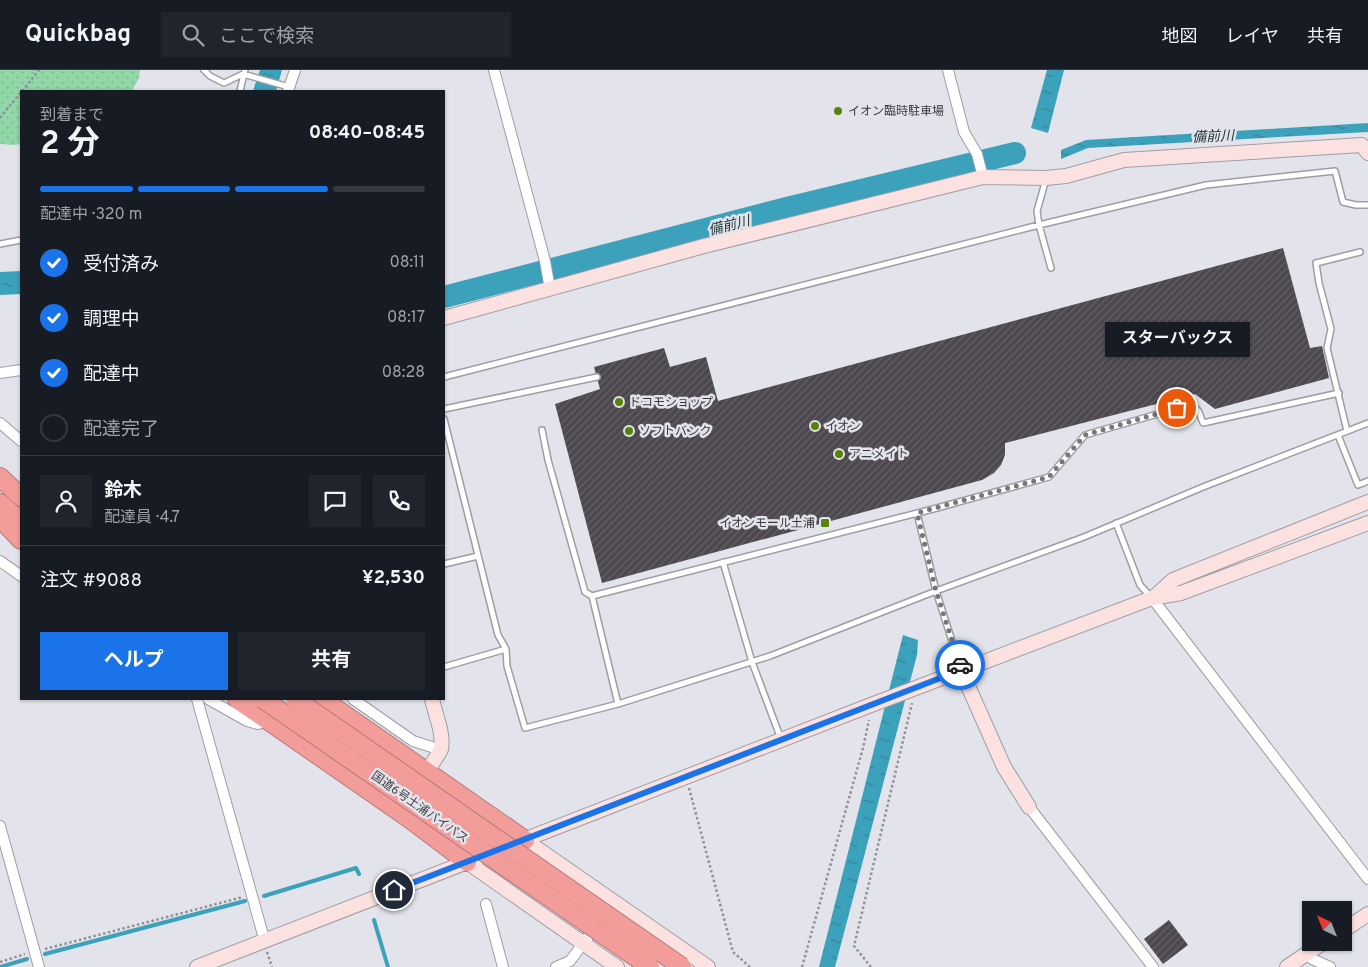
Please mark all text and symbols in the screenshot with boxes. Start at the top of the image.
search box [161,12,511,57]
text: Quickbag [25,20,131,50]
icon: search [179,21,207,49]
text: ここで検索 [219,25,314,49]
text: 地図 [1162,26,1198,49]
text: レイヤ [1226,26,1279,49]
text: 共有 [1307,26,1343,49]
place label: イオン臨時駐車場 [848,104,944,120]
marker: イオン臨時駐車場 [832,105,844,117]
text: 到着まで [40,106,104,126]
text: 08:40–08:45 [309,121,425,145]
text: 2 分 [40,125,100,165]
water label: 備前川 [1192,128,1236,147]
text: 配達中 · 320 m [40,205,142,225]
water label: 備前川 [707,213,754,240]
icon: check [40,249,68,277]
text: 受付済み [83,253,159,277]
text: 08:11 [389,253,425,273]
icon: check [40,304,68,332]
text: 調理中 [83,308,140,332]
text: 08:17 [387,308,425,328]
callout: スターバックス [1104,323,1250,358]
text: スターバックス [1122,329,1233,349]
icon: check [40,359,68,387]
text: 配達中 [83,363,140,387]
text: 08:28 [382,363,425,383]
pin [1156,387,1198,429]
icon: bag [1163,394,1191,422]
place label: ドコモショップ [629,395,713,411]
marker: ドコモショップ [613,396,625,408]
text: 配達完了 [83,418,159,442]
place label: イオン [825,419,861,435]
marker: イオン [809,420,821,432]
place label: ソフトバンク [639,424,712,440]
marker: ソフトバンク [623,425,635,437]
place label: アニメイト [849,447,909,463]
marker: アニメイト [833,448,845,460]
button: person [40,475,92,527]
button: chat [309,475,361,527]
button: phone [373,475,425,527]
text: 鈴木 [104,479,142,503]
text: 配達員 · 4.7 [104,508,180,528]
place label: イオンモール土浦 [719,516,815,532]
marker: イオンモール土浦 [819,517,831,529]
text: ¥2,530 [362,566,425,590]
text: 注文 #9088 [40,569,142,593]
button: ヘルプ [40,632,228,690]
button: 共有 [238,632,425,690]
courier [935,640,985,690]
icon: car [946,651,974,679]
street label: 国道6号土浦バイパス [368,768,471,847]
pin [373,869,415,911]
icon: home [380,876,408,904]
north arrow [1302,901,1352,951]
map controls [1302,901,1352,951]

